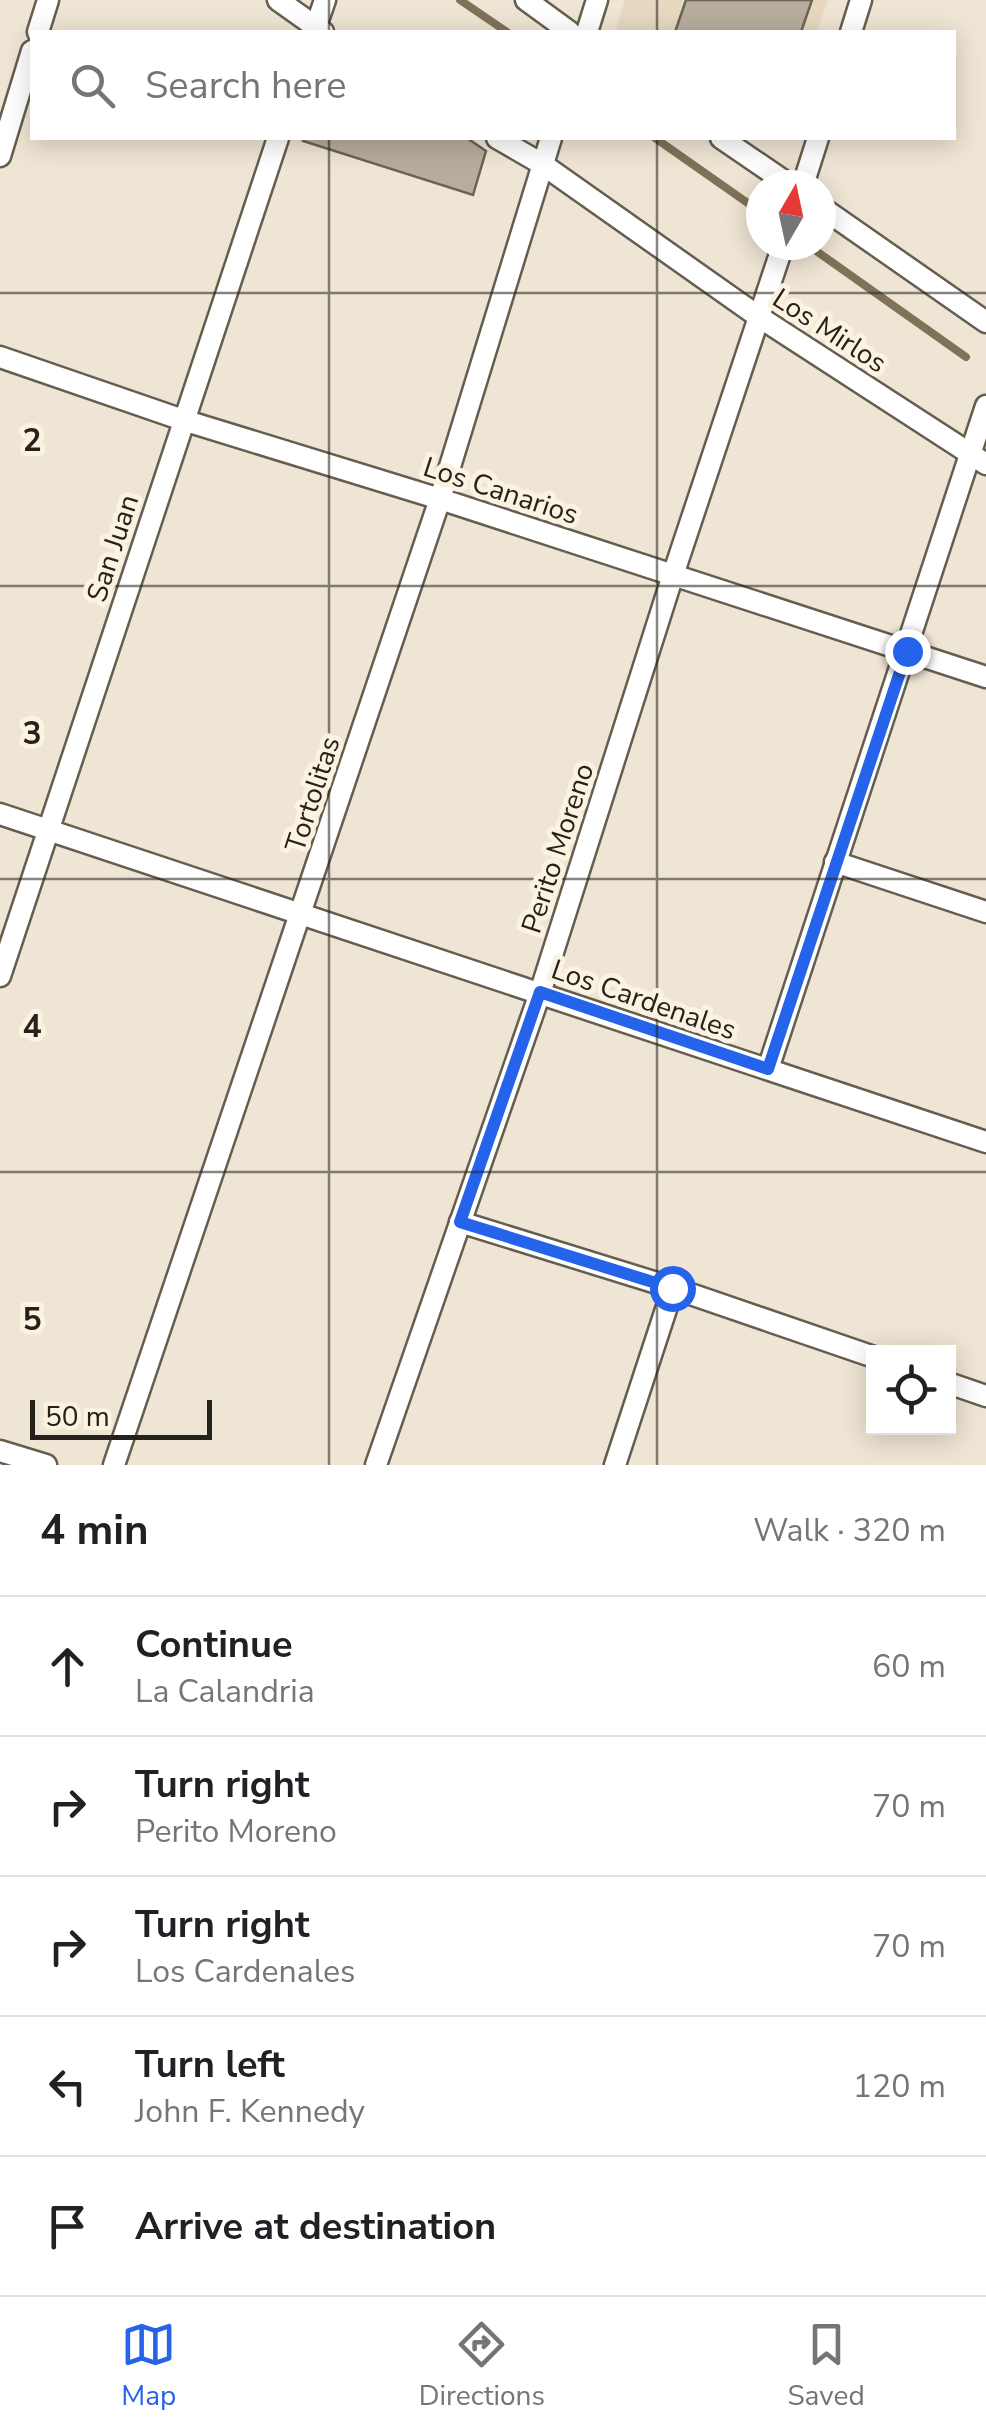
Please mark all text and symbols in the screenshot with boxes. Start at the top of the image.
search box [30,30,956,140]
icon: search [65,58,120,113]
text: Search here [145,60,346,111]
north arrow [746,170,836,260]
street label: Los Mirlos [765,280,894,382]
text: 2 [22,419,42,462]
street label: Los Canarios [418,448,583,534]
street label: San Juan [78,490,148,607]
route end [885,629,931,675]
text: 3 [22,712,42,755]
street label: Tortolitas [276,732,349,857]
street label: Perito Moreno [513,758,603,938]
street label: Los Cardenales [546,951,741,1049]
text: 4 [22,1005,42,1048]
route start [650,1266,696,1312]
text: 5 [22,1298,42,1341]
map controls [866,1345,956,1435]
button: locate [866,1345,956,1435]
scale bar [30,1395,212,1440]
text: 50 m [45,1398,110,1436]
text: 4 min [40,1502,149,1559]
text: Walk · 320 m [753,1509,946,1552]
text: Continue [135,1619,293,1670]
icon: ahead [40,1639,95,1694]
text: 60 m [872,1645,946,1688]
text: La Calandria [135,1670,315,1713]
text: Turn right [135,1759,310,1810]
icon: right [40,1779,95,1834]
text: 70 m [872,1785,946,1828]
text: Perito Moreno [135,1810,337,1853]
text: Turn right [135,1899,310,1950]
icon: right [40,1919,95,1974]
text: 70 m [872,1925,946,1968]
text: Los Cardenales [135,1950,355,1993]
text: Turn left [135,2039,285,2090]
icon: left [40,2059,95,2114]
text: 120 m [853,2065,946,2108]
text: John F. Kennedy [135,2090,365,2133]
icon: arrive [40,2199,95,2254]
text: Arrive at destination [135,2201,496,2252]
tab: Map [121,2317,176,2415]
tab: Directions [419,2317,545,2415]
tab: Saved [787,2317,865,2415]

